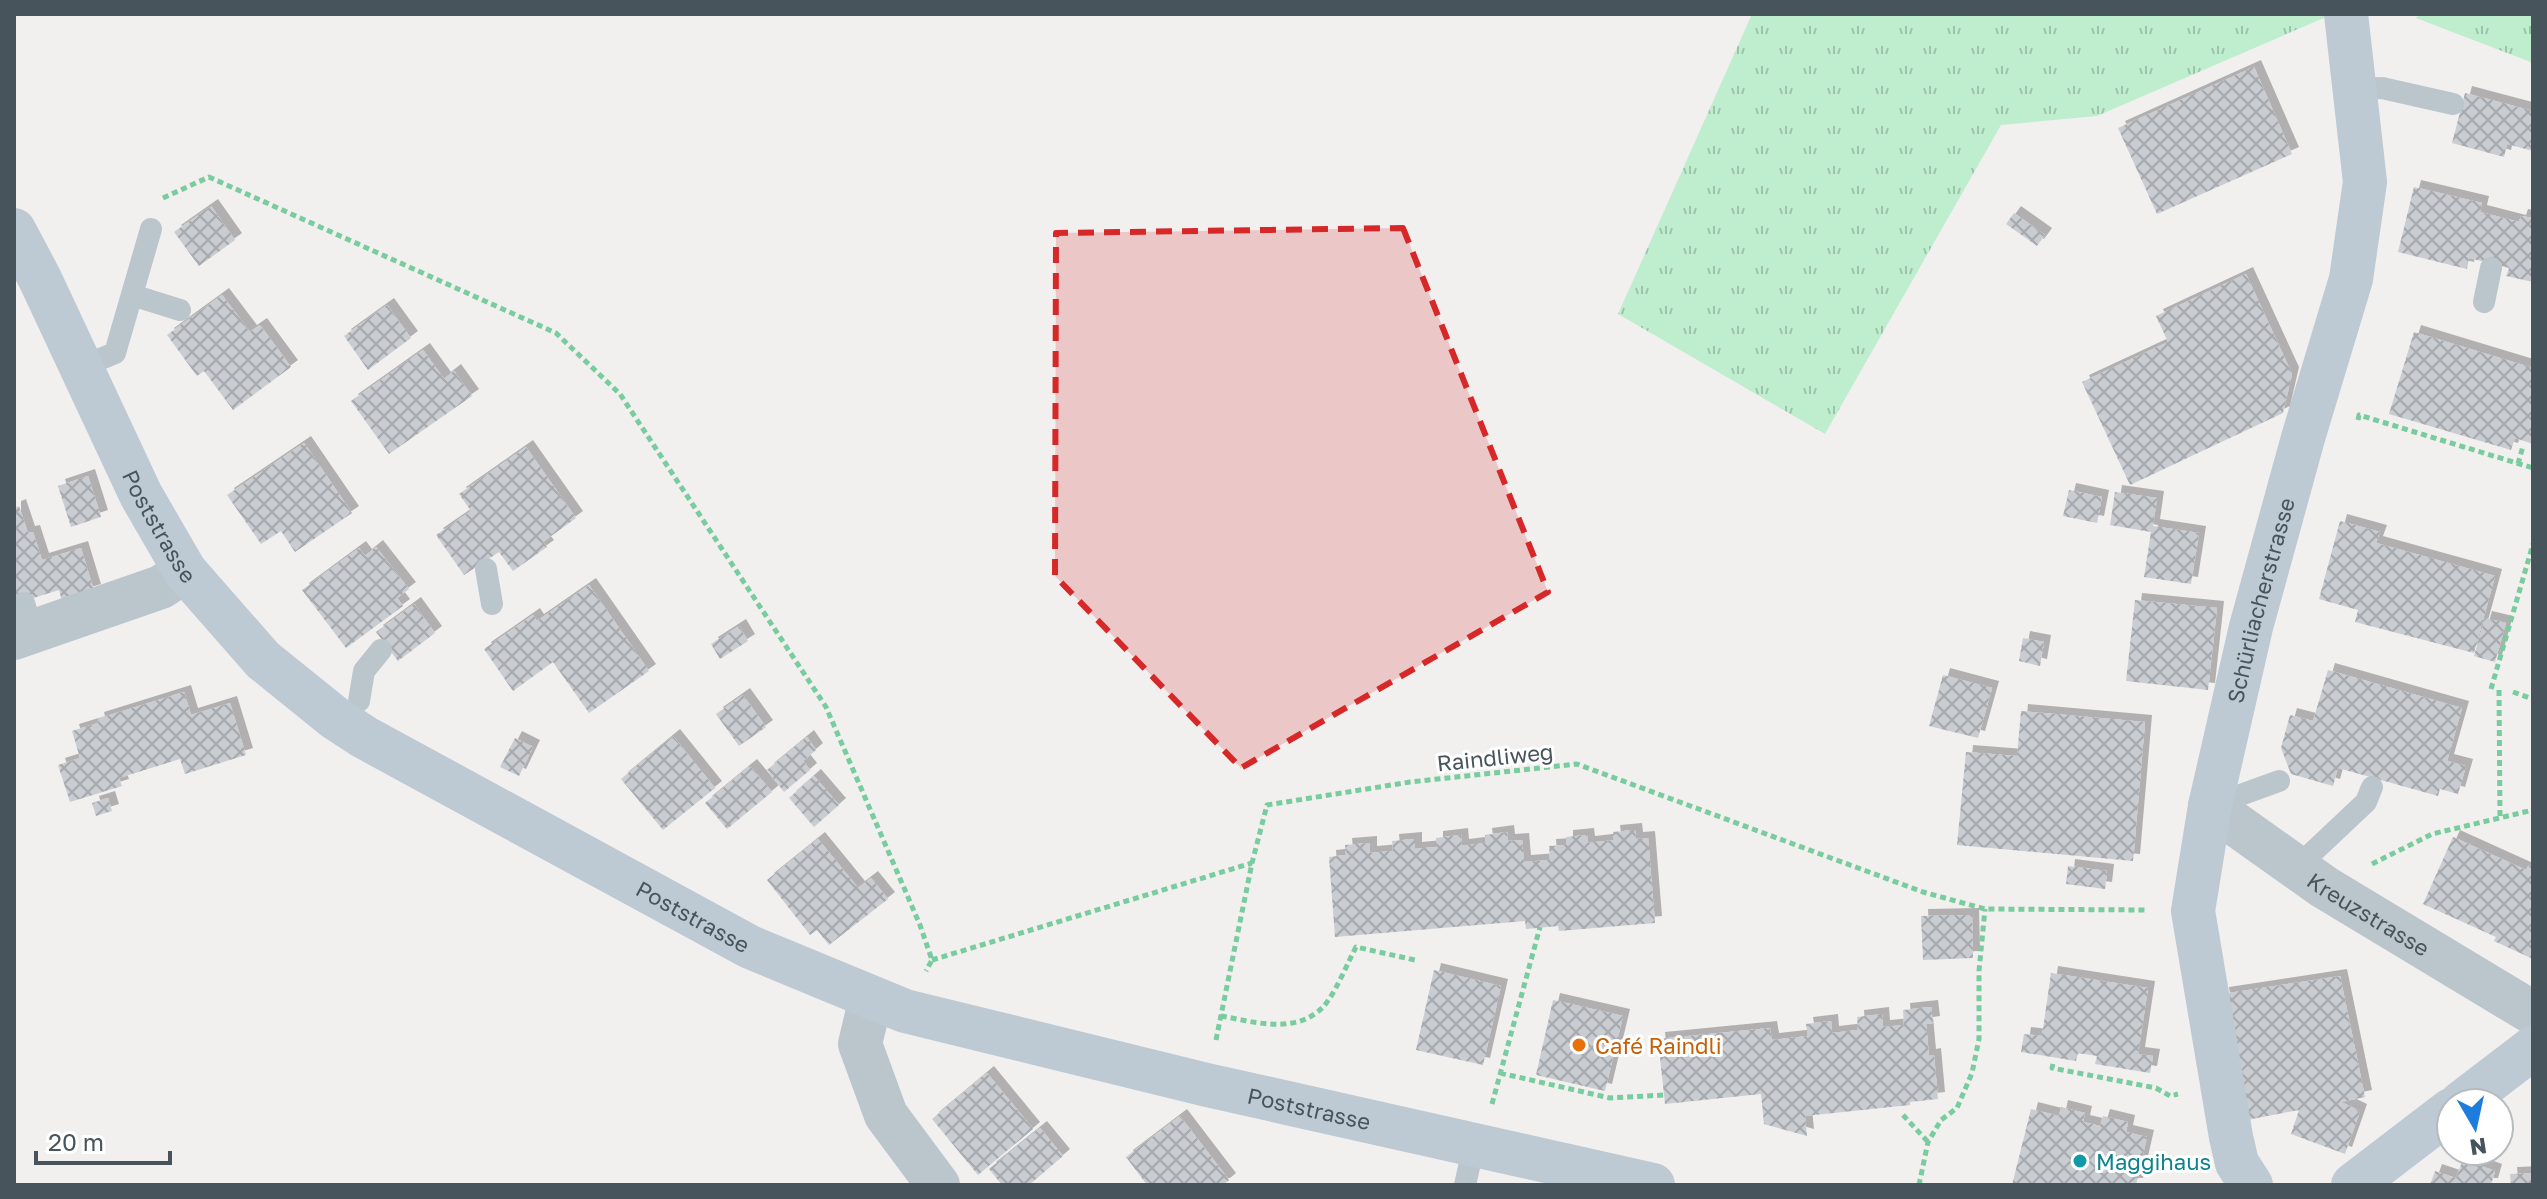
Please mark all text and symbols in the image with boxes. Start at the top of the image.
street label: Poststrasse [118,465,202,588]
street label: Schürliacherstrasse [2221,495,2299,706]
street label: Raindliweg [1435,737,1555,777]
street label: Kreuzstrasse [2302,866,2435,961]
street label: Poststrasse [632,874,755,958]
place label: Café Raindli [1595,1032,1722,1059]
marker: Café Raindli [1570,1036,1588,1054]
street label: Poststrasse [1245,1081,1373,1135]
north arrow [2435,1087,2515,1167]
scale bar [36,1115,170,1165]
text: 20 m [48,1127,104,1156]
text: N [2468,1133,2489,1162]
place label: Maggihaus [2096,1148,2211,1175]
marker: Maggihaus [2071,1152,2089,1170]

